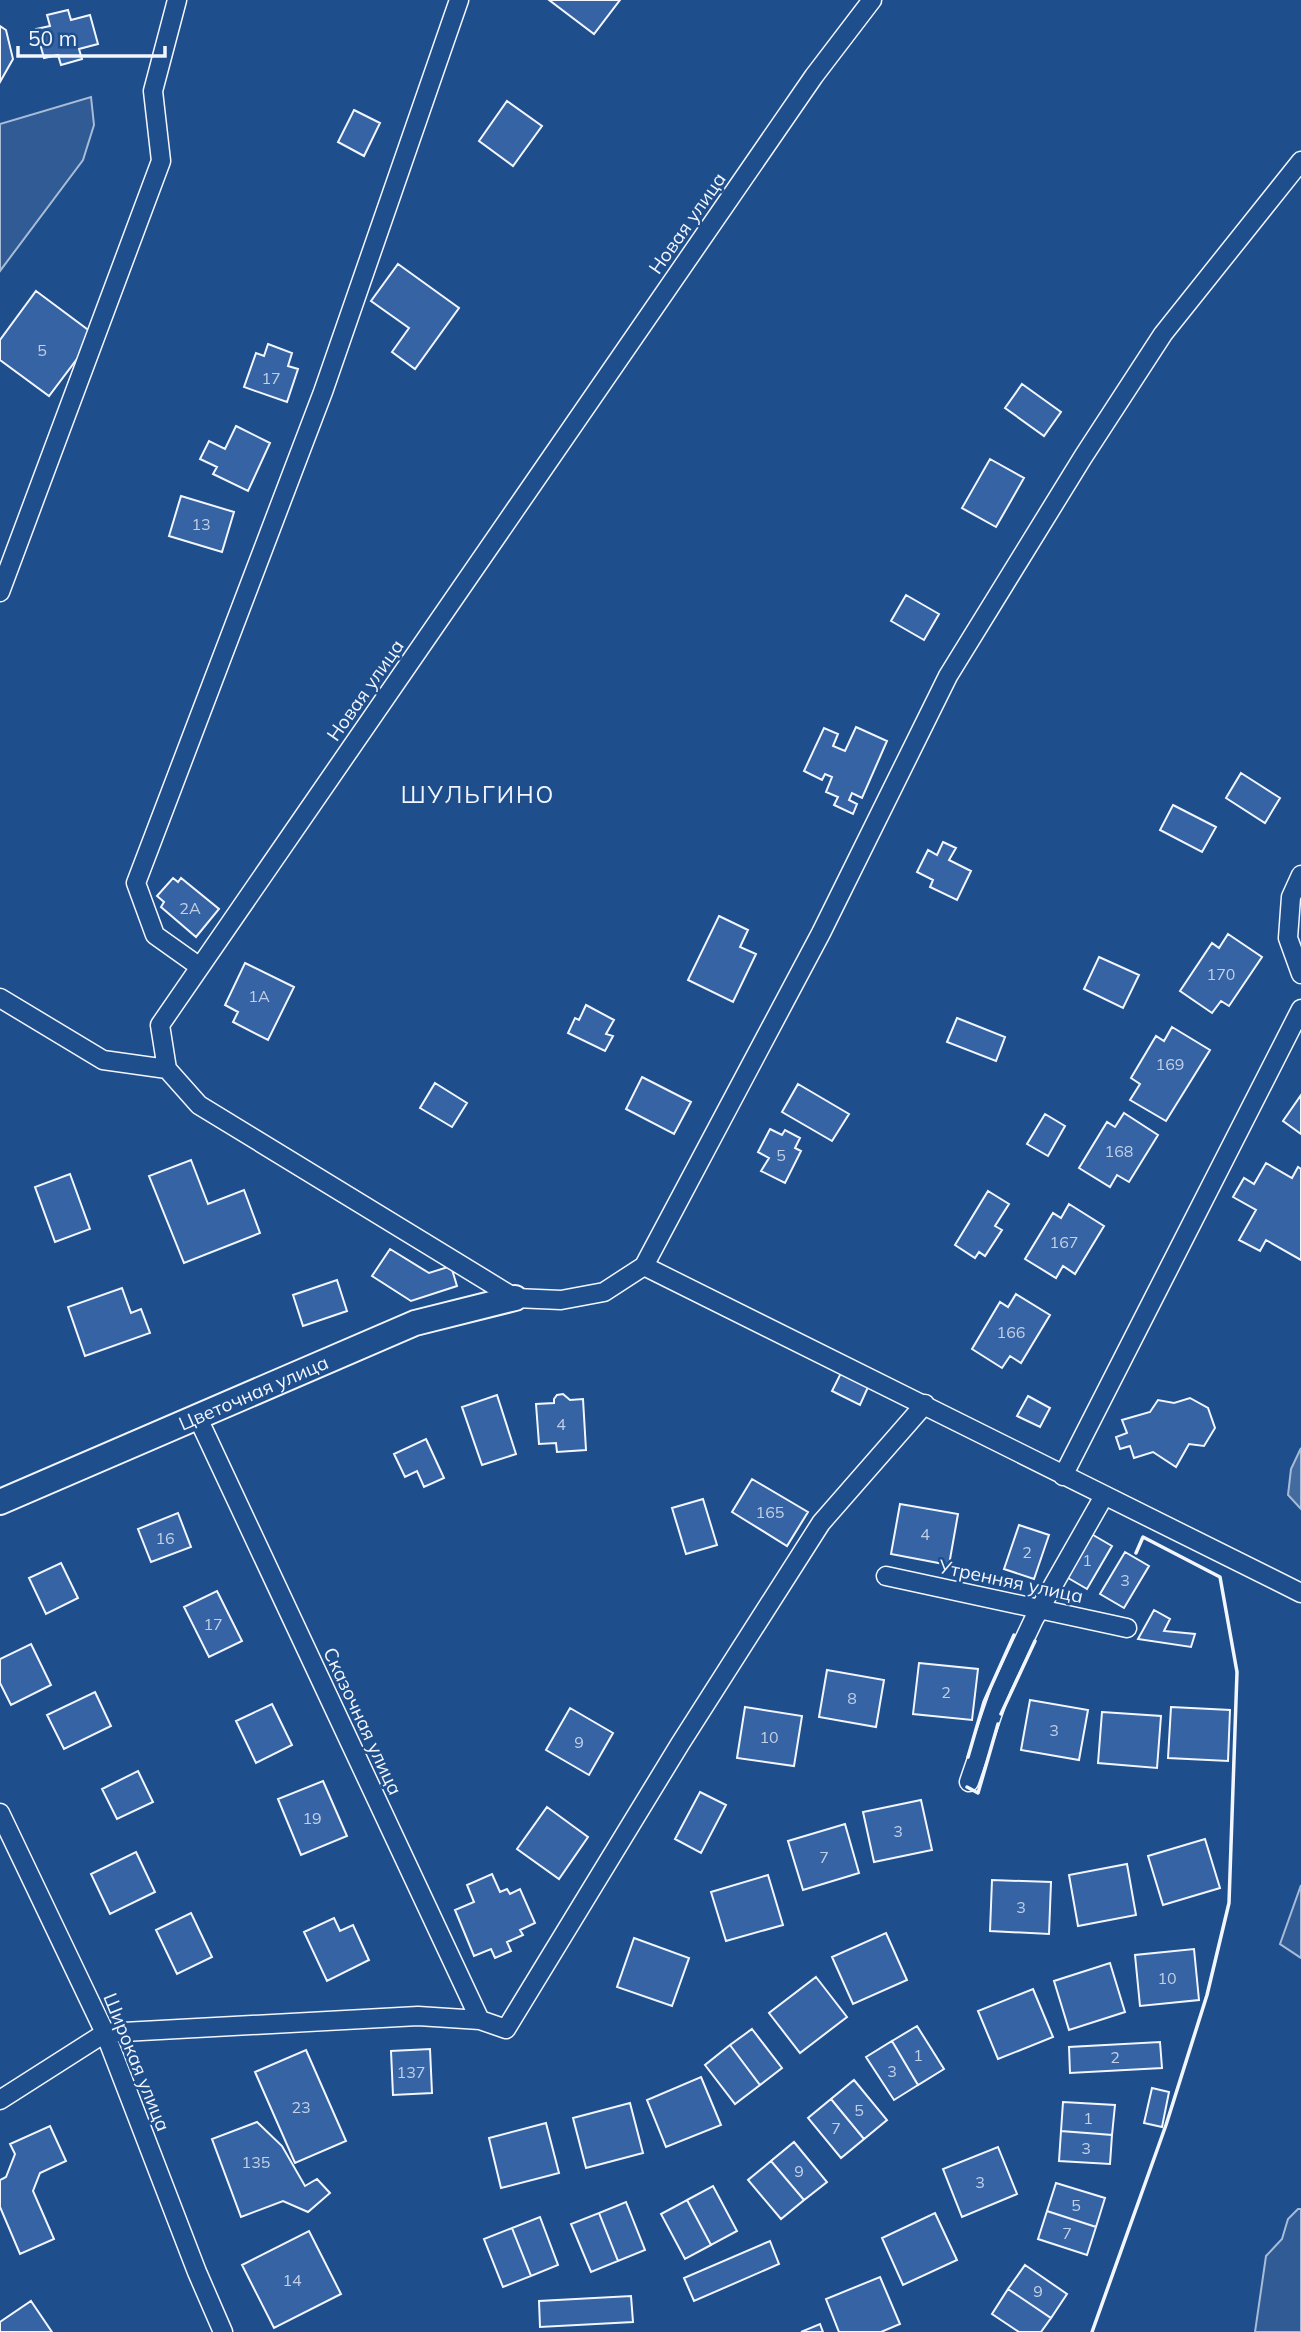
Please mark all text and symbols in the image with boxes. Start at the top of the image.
scale bar [18,14,164,58]
text: 50 m [28,25,77,51]
street label: Новая улица [643,168,731,278]
house number: 5 [37,340,47,360]
house number: 17 [261,368,281,388]
house number: 13 [191,514,211,534]
street label: Новая улица [321,635,409,745]
district label: ШУЛЬГИНО [401,780,555,809]
house number: 2А [179,898,201,918]
house number: 170 [1207,964,1235,984]
house number: 1А [248,986,270,1006]
house number: 169 [1156,1054,1184,1074]
house number: 168 [1105,1141,1133,1161]
house number: 5 [776,1145,786,1165]
house number: 167 [1050,1232,1078,1252]
house number: 166 [997,1322,1025,1342]
street label: Цветочная улица [175,1350,332,1436]
house number: 4 [556,1414,566,1434]
house number: 165 [756,1502,784,1522]
house number: 4 [920,1524,930,1544]
house number: 16 [155,1528,175,1548]
house number: 2 [1022,1542,1032,1562]
house number: 1 [1082,1550,1092,1570]
street label: Утренняя улица [936,1554,1086,1608]
house number: 3 [1120,1570,1130,1590]
house number: 17 [203,1614,223,1634]
street label: Сказочная улица [318,1643,408,1799]
house number: 2 [941,1682,951,1702]
house number: 8 [847,1688,857,1708]
house number: 3 [1049,1720,1059,1740]
house number: 10 [759,1727,779,1747]
house number: 9 [574,1732,584,1752]
house number: 19 [302,1808,322,1828]
house number: 3 [893,1821,903,1841]
house number: 7 [819,1847,829,1867]
house number: 3 [1016,1897,1026,1917]
house number: 10 [1157,1968,1177,1988]
street label: Широкая улица [98,1989,176,2135]
house number: 1 [913,2045,923,2065]
house number: 2 [1110,2047,1120,2067]
house number: 3 [887,2061,897,2081]
house number: 137 [397,2062,425,2082]
house number: 23 [291,2097,311,2117]
house number: 5 [854,2100,864,2120]
house number: 1 [1083,2108,1093,2128]
house number: 7 [831,2118,841,2138]
house number: 3 [1081,2138,1091,2158]
house number: 135 [242,2152,270,2172]
house number: 9 [794,2161,804,2181]
house number: 3 [975,2172,985,2192]
house number: 5 [1071,2195,1081,2215]
house number: 7 [1062,2223,1072,2243]
house number: 14 [282,2270,302,2290]
house number: 9 [1033,2281,1043,2301]

